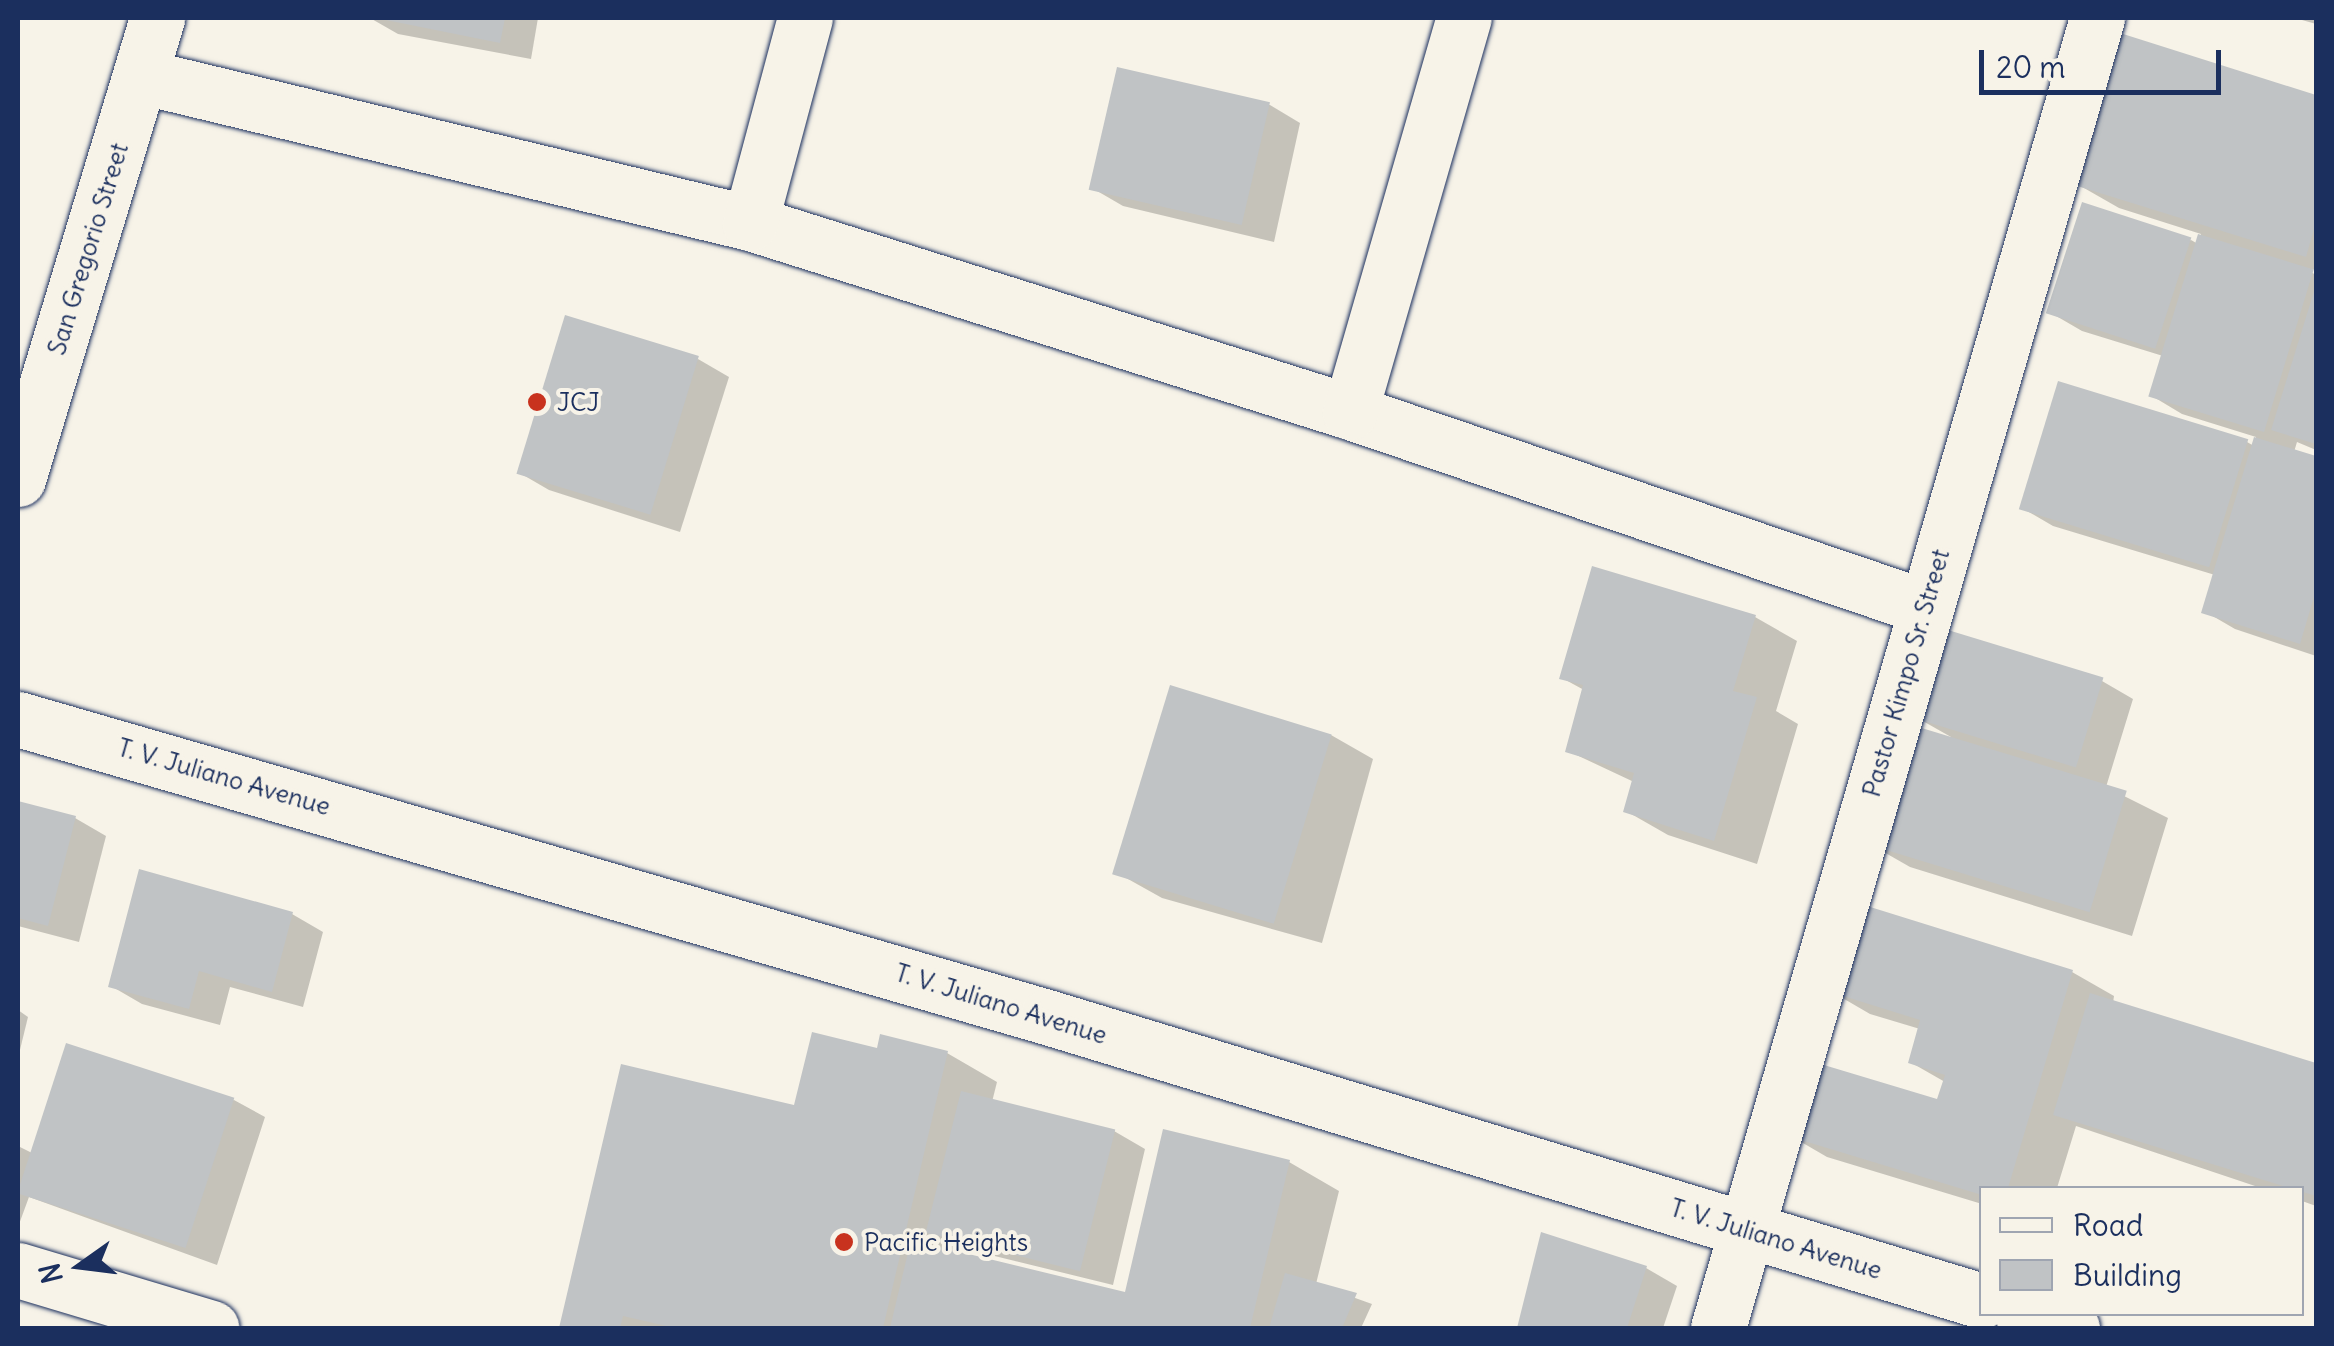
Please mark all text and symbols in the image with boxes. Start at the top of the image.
scale bar [1984,30,2226,92]
text: 20 m [1996,48,2066,86]
street label: San Gregorio Street [41,139,135,359]
place label: JCJ [557,387,600,417]
marker: JCJ [526,391,548,413]
street label: Pastor Kimpo Sr. Street [1856,546,1956,800]
street label: T. V. Juliano Avenue [114,732,334,822]
street label: T. V. Juliano Avenue [892,958,1110,1050]
legend [1979,1186,2304,1316]
street label: T. V. Juliano Avenue [1667,1193,1885,1285]
text: Road [2073,1206,2143,1244]
north arrow [30,1216,130,1316]
place label: Pacific Heights [864,1227,1028,1257]
marker: Pacific Heights [833,1231,855,1253]
text: Building [2073,1256,2182,1294]
text: N [31,1260,71,1287]

